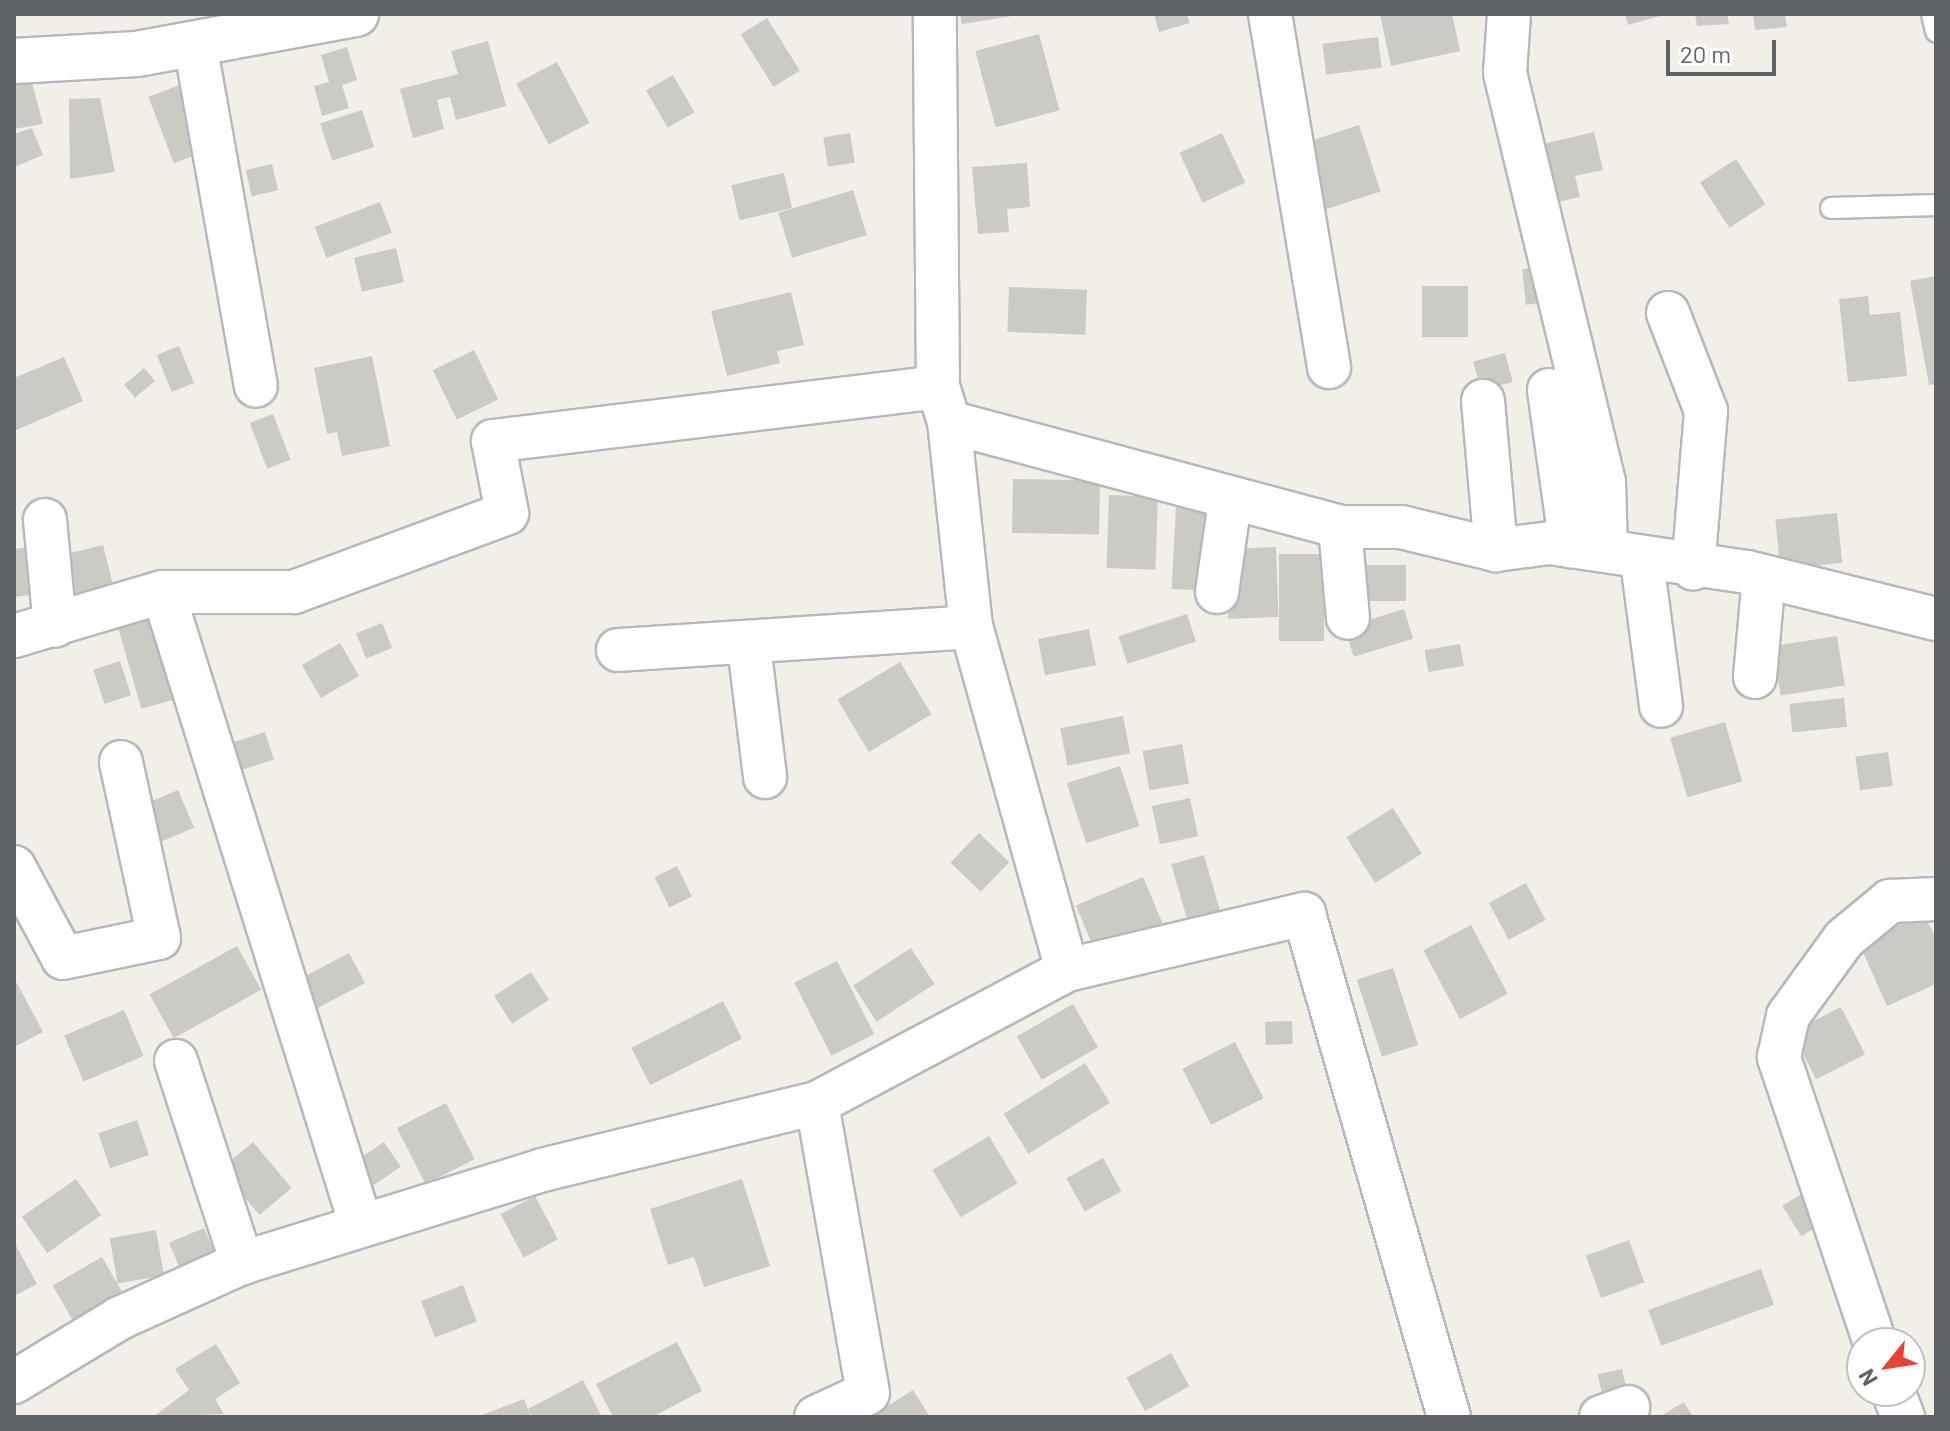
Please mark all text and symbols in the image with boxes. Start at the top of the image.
scale bar [1670,24,1780,74]
text: 20 m [1680,39,1731,68]
north arrow [1846,1327,1926,1407]
text: N [1852,1365,1882,1391]

